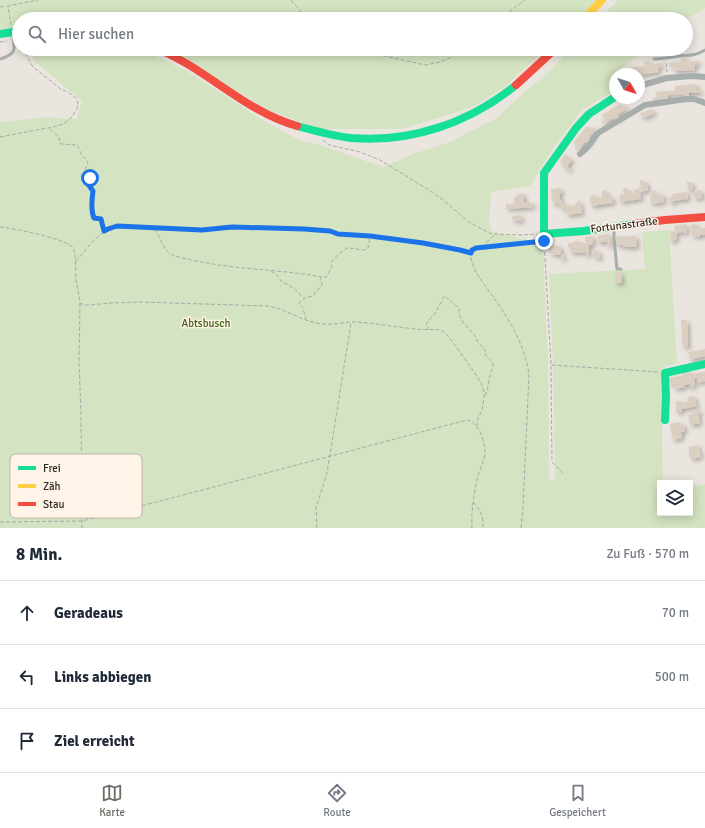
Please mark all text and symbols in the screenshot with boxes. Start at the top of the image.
search box [12,12,693,56]
icon: search [26,23,48,45]
text: Hier suchen [58,25,134,43]
north arrow [609,68,645,104]
route start [81,169,99,187]
street label: Fortunastraße [590,214,658,236]
route end [535,232,553,250]
park label: Abtsbusch [181,317,231,330]
legend [10,454,142,518]
text: Frei [43,462,61,475]
text: Zäh [43,480,61,493]
map controls [657,480,693,516]
button: layers [657,480,693,516]
text: Stau [43,498,65,511]
text: 8 Min. [16,544,62,565]
text: Zu Fuß · 570 m [606,546,689,562]
icon: ahead [16,602,38,624]
text: Geradeaus [54,604,123,622]
text: 70 m [662,605,689,621]
icon: left [16,666,38,688]
text: Links abbiegen [54,668,151,686]
text: 500 m [655,669,689,685]
icon: arrive [16,730,38,752]
text: Ziel erreicht [54,732,135,750]
tab: Karte [99,782,125,819]
tab: Route [323,782,351,819]
tab: Gespeichert [549,782,606,819]

